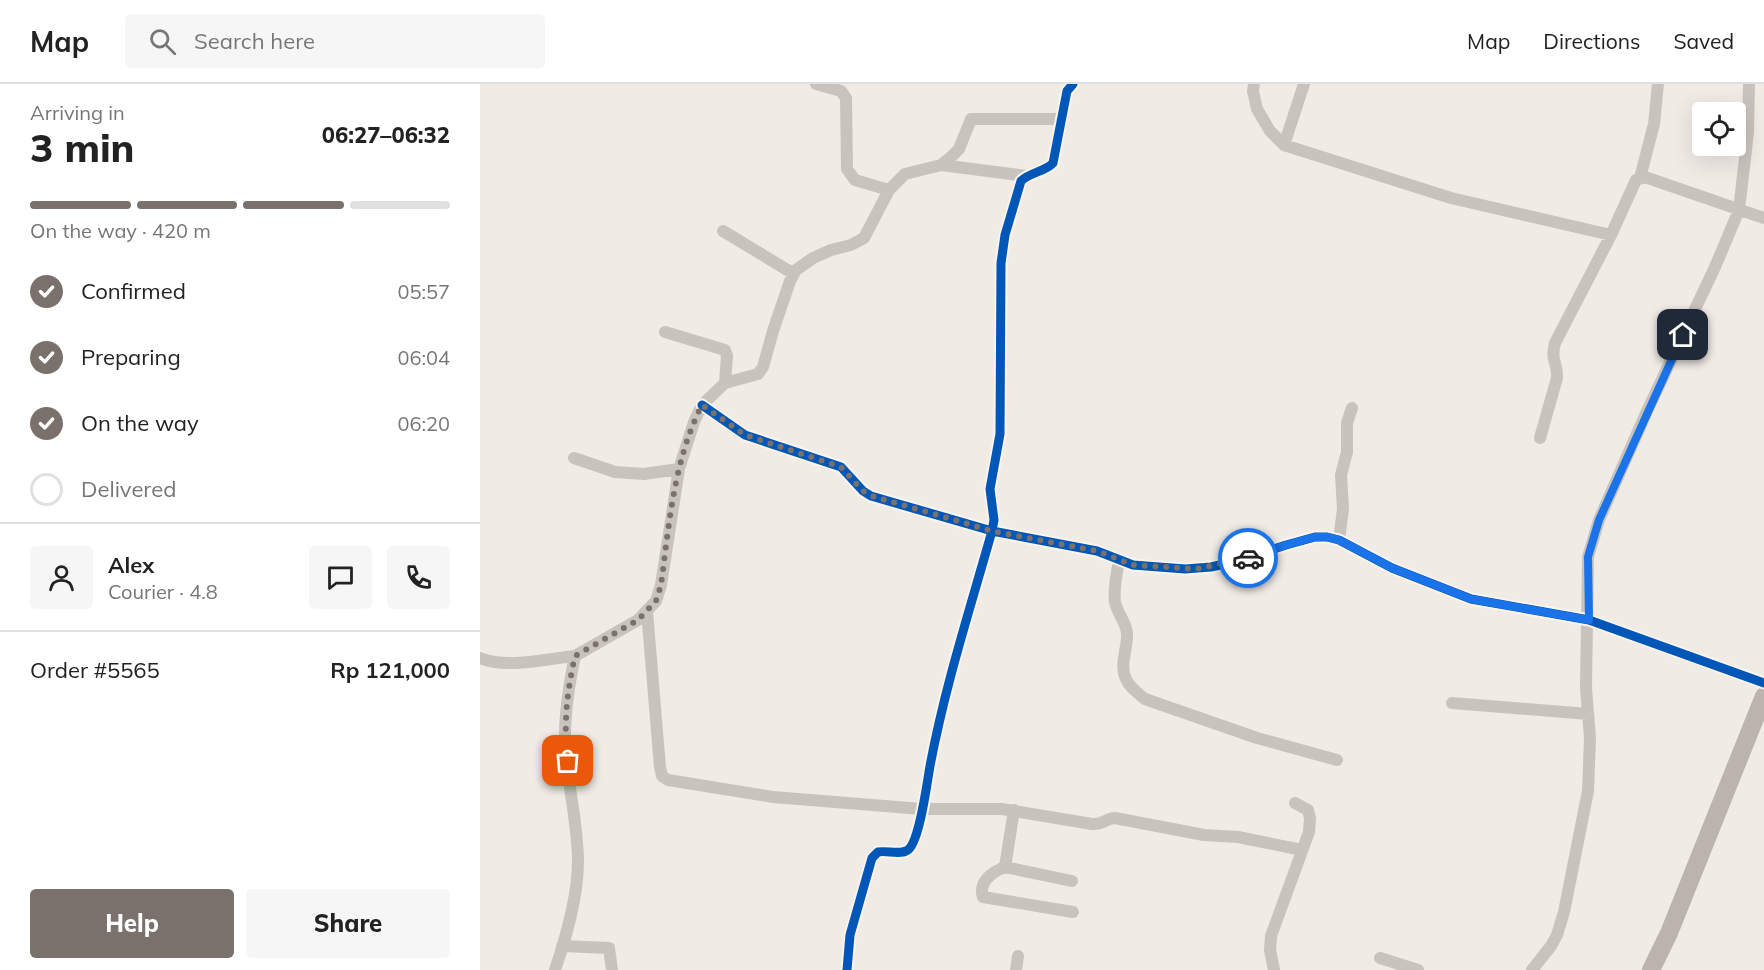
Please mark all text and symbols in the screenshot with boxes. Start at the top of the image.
search box [125,14,545,68]
text: Map [30,24,89,59]
icon: search [146,25,179,58]
text: Search here [194,27,315,55]
text: Map [1467,28,1510,54]
text: Directions [1543,28,1640,54]
text: Saved [1673,28,1734,54]
text: Arriving in [30,100,125,125]
map controls [1692,102,1746,156]
button: locate [1692,102,1746,156]
text: 06:27–06:32 [322,121,450,149]
text: 3 min [30,123,135,172]
text: On the way · 420 m [30,218,211,243]
icon: check [30,275,63,308]
text: Confirmed [81,277,186,305]
text: 05:57 [397,279,450,304]
pin [1657,309,1708,360]
icon: home [1666,318,1699,351]
icon: check [30,341,63,374]
text: Preparing [81,343,181,371]
text: 06:04 [397,345,450,370]
icon: check [30,407,63,440]
text: On the way [81,409,199,437]
text: 06:20 [397,411,450,436]
text: Delivered [81,475,176,503]
courier [1218,528,1278,588]
icon: car [1232,542,1265,575]
button: person [30,546,93,609]
button: chat [309,546,372,609]
button: phone [387,546,450,609]
text: Alex [108,551,154,579]
text: Courier · 4.8 [108,579,218,604]
text: Order #5565 [30,656,160,684]
text: Rp 121,000 [330,656,450,684]
pin [542,735,593,786]
icon: bag [551,744,584,777]
button: Help [30,889,234,958]
button: Share [246,889,450,958]

